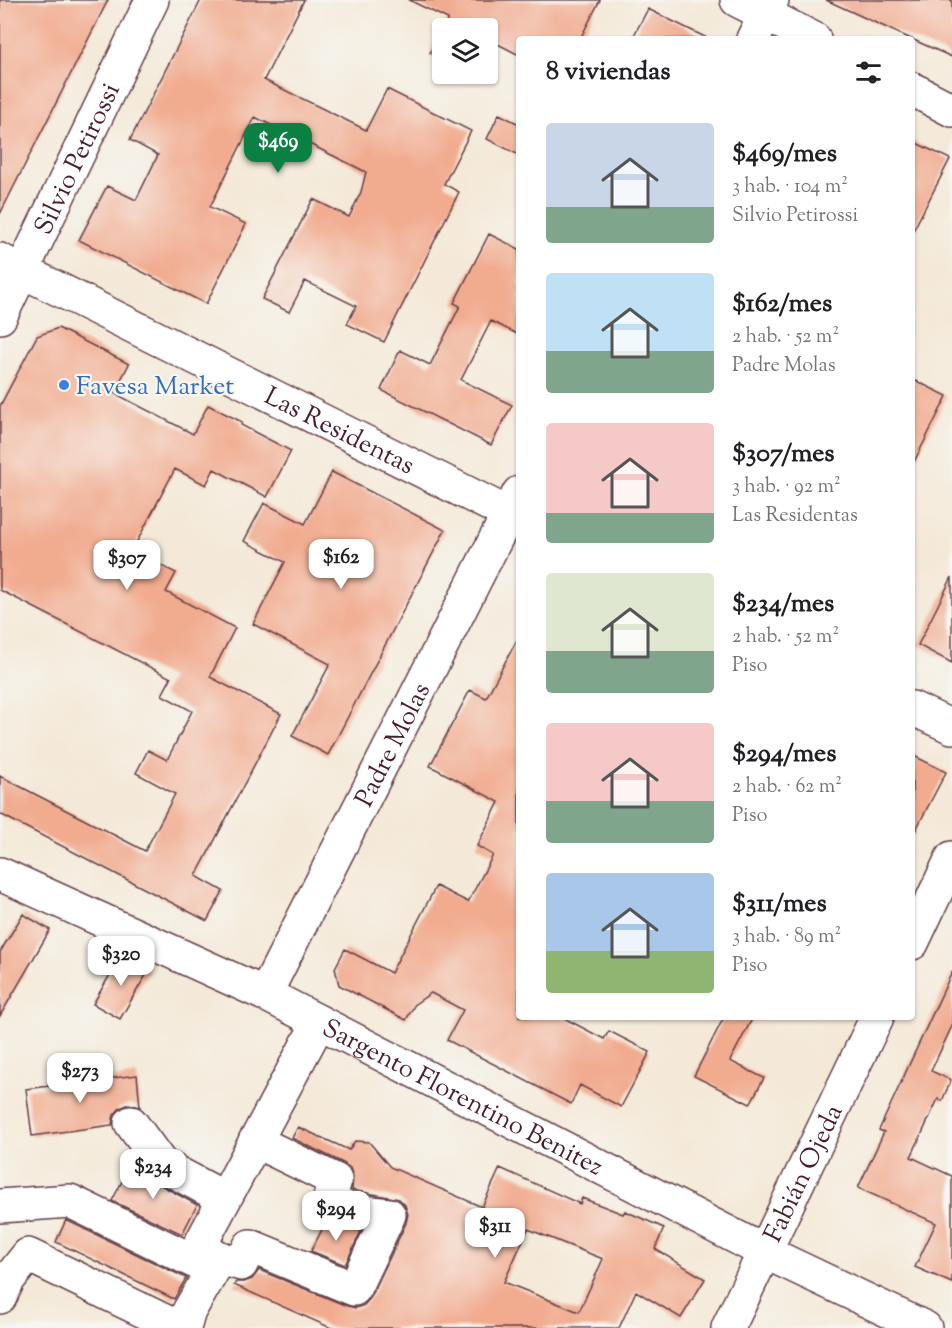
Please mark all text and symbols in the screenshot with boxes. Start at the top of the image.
map controls [432,18,498,84]
button: layers [432,18,498,84]
text: 8 viviendas [546,54,670,91]
icon: filters [852,56,885,89]
street label: Silvio Petirossi [26,77,131,241]
pin: $469 [242,123,314,174]
text: $469 [258,128,298,157]
text: $469/mes [732,136,837,173]
icon: home [594,147,666,219]
text: 3 hab. · 104 m² [732,173,848,202]
text: Silvio Petirossi [732,202,858,231]
text: $162/mes [732,286,832,323]
icon: home [594,297,666,369]
text: 2 hab. · 52 m² [732,323,839,352]
text: Padre Molas [732,352,836,381]
place label: Favesa Market [76,369,234,406]
marker: Favesa Market [57,378,71,392]
street label: Las Residentas [257,379,420,485]
text: $307/mes [732,436,835,473]
icon: home [594,447,666,519]
text: 3 hab. · 92 m² [732,473,841,502]
text: Las Residentas [732,502,858,531]
pin: $162 [305,539,377,590]
pin: $307 [91,540,163,591]
text: $162 [323,544,359,573]
text: $307 [107,545,147,574]
text: $234/mes [732,586,834,623]
icon: home [594,597,666,669]
text: 2 hab. · 52 m² [732,623,839,652]
text: Piso [732,652,767,681]
street label: Padre Molas [347,677,441,814]
text: $294/mes [732,736,836,773]
icon: home [594,747,666,819]
text: 2 hab. · 62 m² [732,773,842,802]
text: Piso [732,802,767,831]
text: $311/mes [732,886,827,923]
icon: home [594,897,666,969]
text: 3 hab. · 89 m² [732,923,841,952]
pin: $320 [85,936,157,987]
text: $320 [102,941,140,970]
text: Piso [732,952,767,981]
street label: Sargento Florentino Benitez [315,1011,609,1186]
pin: $273 [44,1053,116,1104]
text: $273 [61,1058,99,1087]
street label: Fabián Ojeda [756,1099,853,1249]
pin: $234 [117,1149,189,1200]
text: $234 [134,1154,172,1183]
pin: $294 [300,1191,372,1242]
text: $294 [316,1196,356,1225]
pin: $311 [459,1208,531,1259]
text: $311 [479,1213,511,1242]

